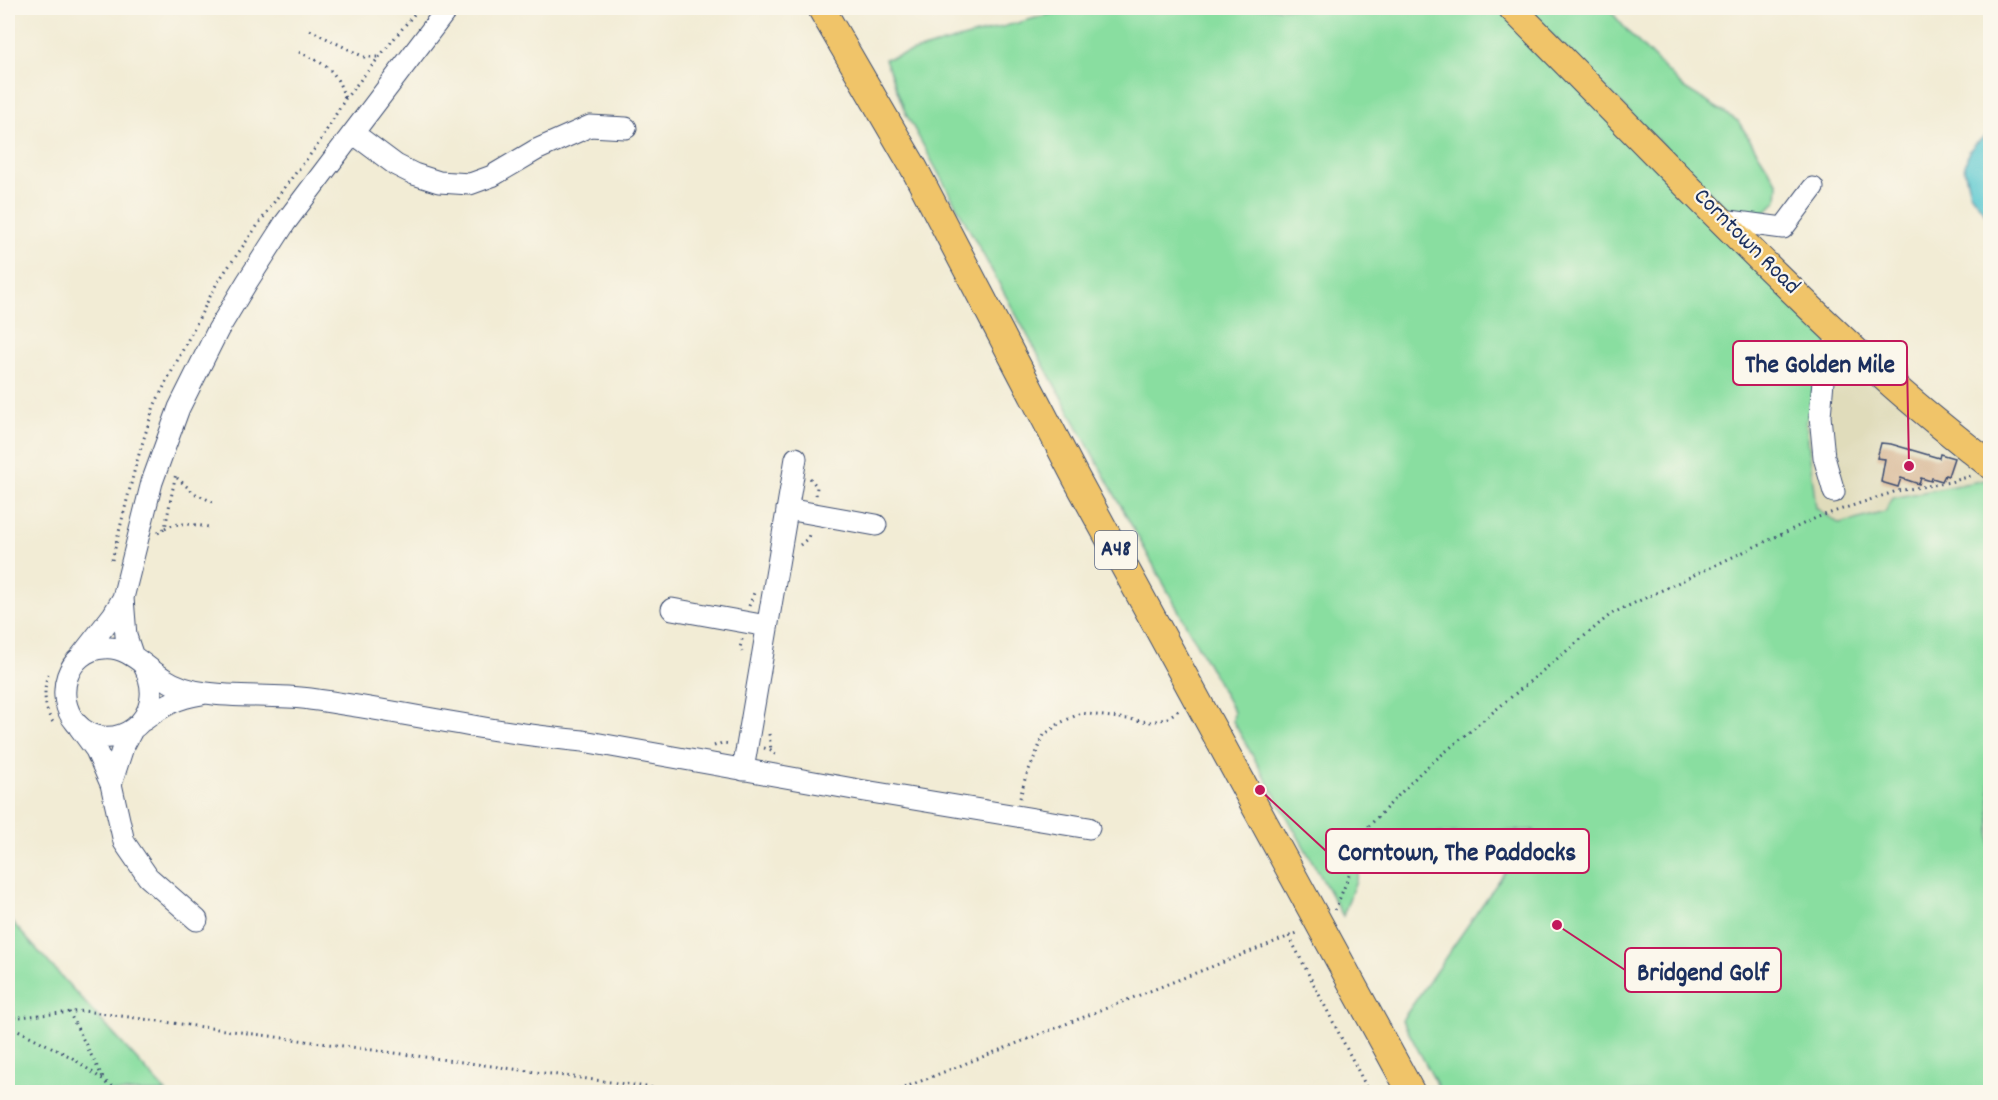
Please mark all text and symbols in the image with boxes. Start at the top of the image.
street label: Corntown Road [1685,181,1807,303]
callout: The Golden Mile [1733,341,1907,385]
text: The Golden Mile [1745,348,1895,385]
road number: A48 [1095,531,1137,569]
callout: Corntown, The Paddocks [1326,829,1589,873]
text: Corntown, The Paddocks [1338,836,1576,873]
callout: Bridgend Golf [1625,948,1781,992]
text: Bridgend Golf [1637,956,1771,993]

